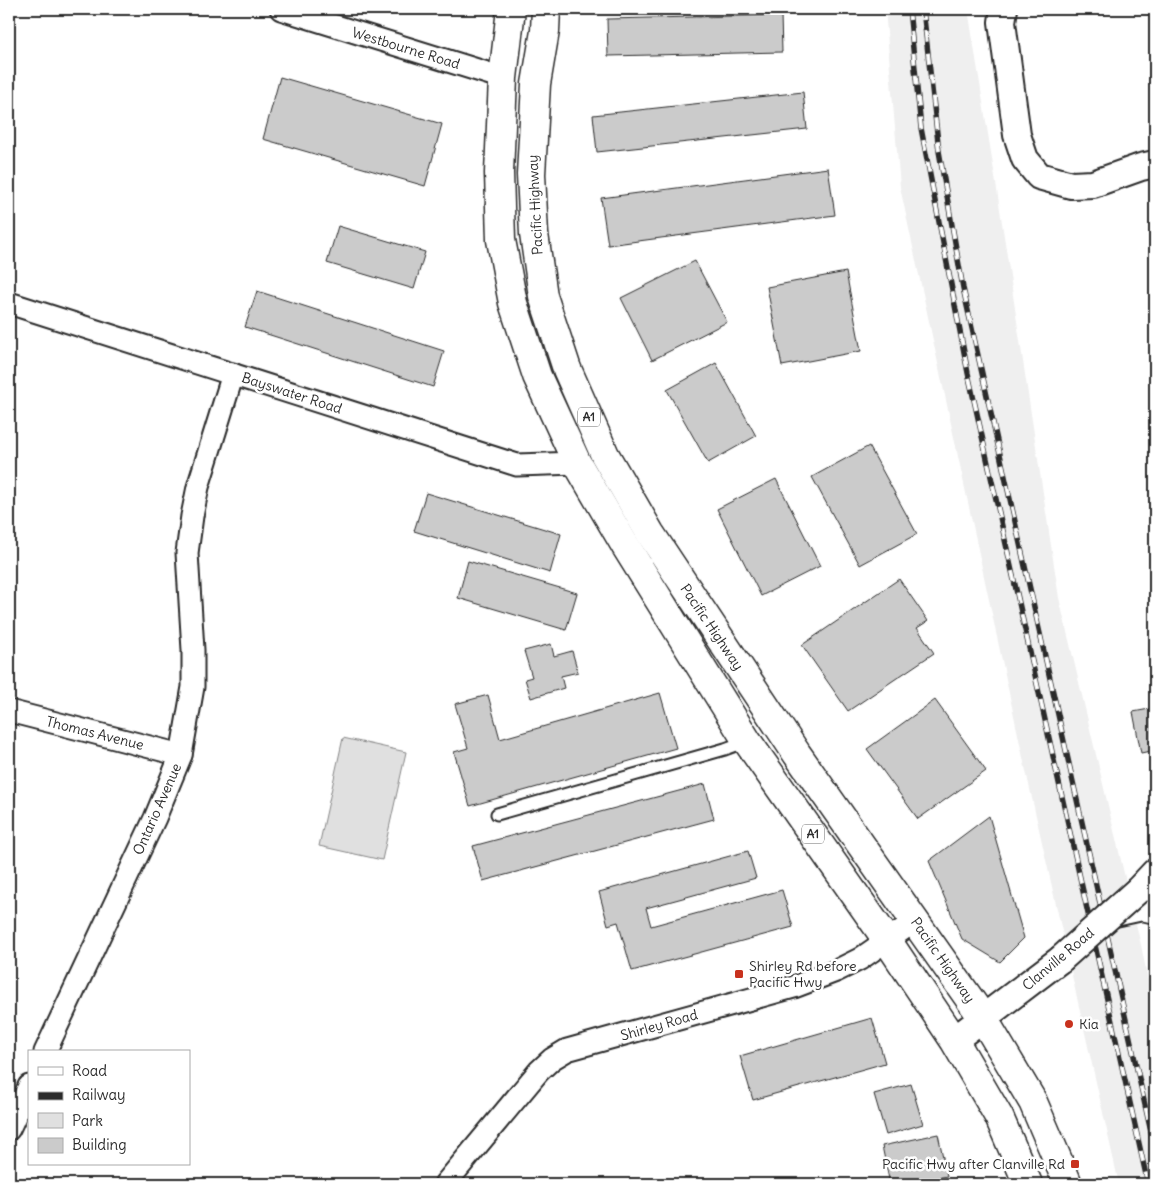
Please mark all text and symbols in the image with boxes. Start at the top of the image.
street label: Westbourne Road [350,23,462,73]
street label: Pacific Highway [523,154,547,256]
street label: Bayswater Road [240,368,344,418]
road number: A1 [578,408,600,427]
street label: Pacific Highway [676,580,748,674]
street label: Thomas Avenue [44,712,146,754]
street label: Ontario Avenue [129,760,185,858]
road number: A1 [802,824,824,844]
street label: Pacific Highway [907,914,979,1006]
street label: Clanville Road [1018,924,1098,994]
place label: Shirley Rd before Pacific Hwy [749,957,856,991]
marker: Shirley Rd before Pacific Hwy [733,968,745,980]
street label: Shirley Road [618,1005,700,1045]
place label: Kia [1079,1015,1099,1033]
marker: Kia [1063,1018,1075,1030]
legend [28,1050,190,1166]
text: Road [72,1061,107,1080]
text: Railway [72,1085,126,1104]
text: Park [72,1111,103,1130]
text: Building [72,1135,127,1154]
place label: Pacific Hwy after Clanville Rd [882,1155,1065,1173]
marker: Pacific Hwy after Clanville Rd [1069,1158,1081,1170]

